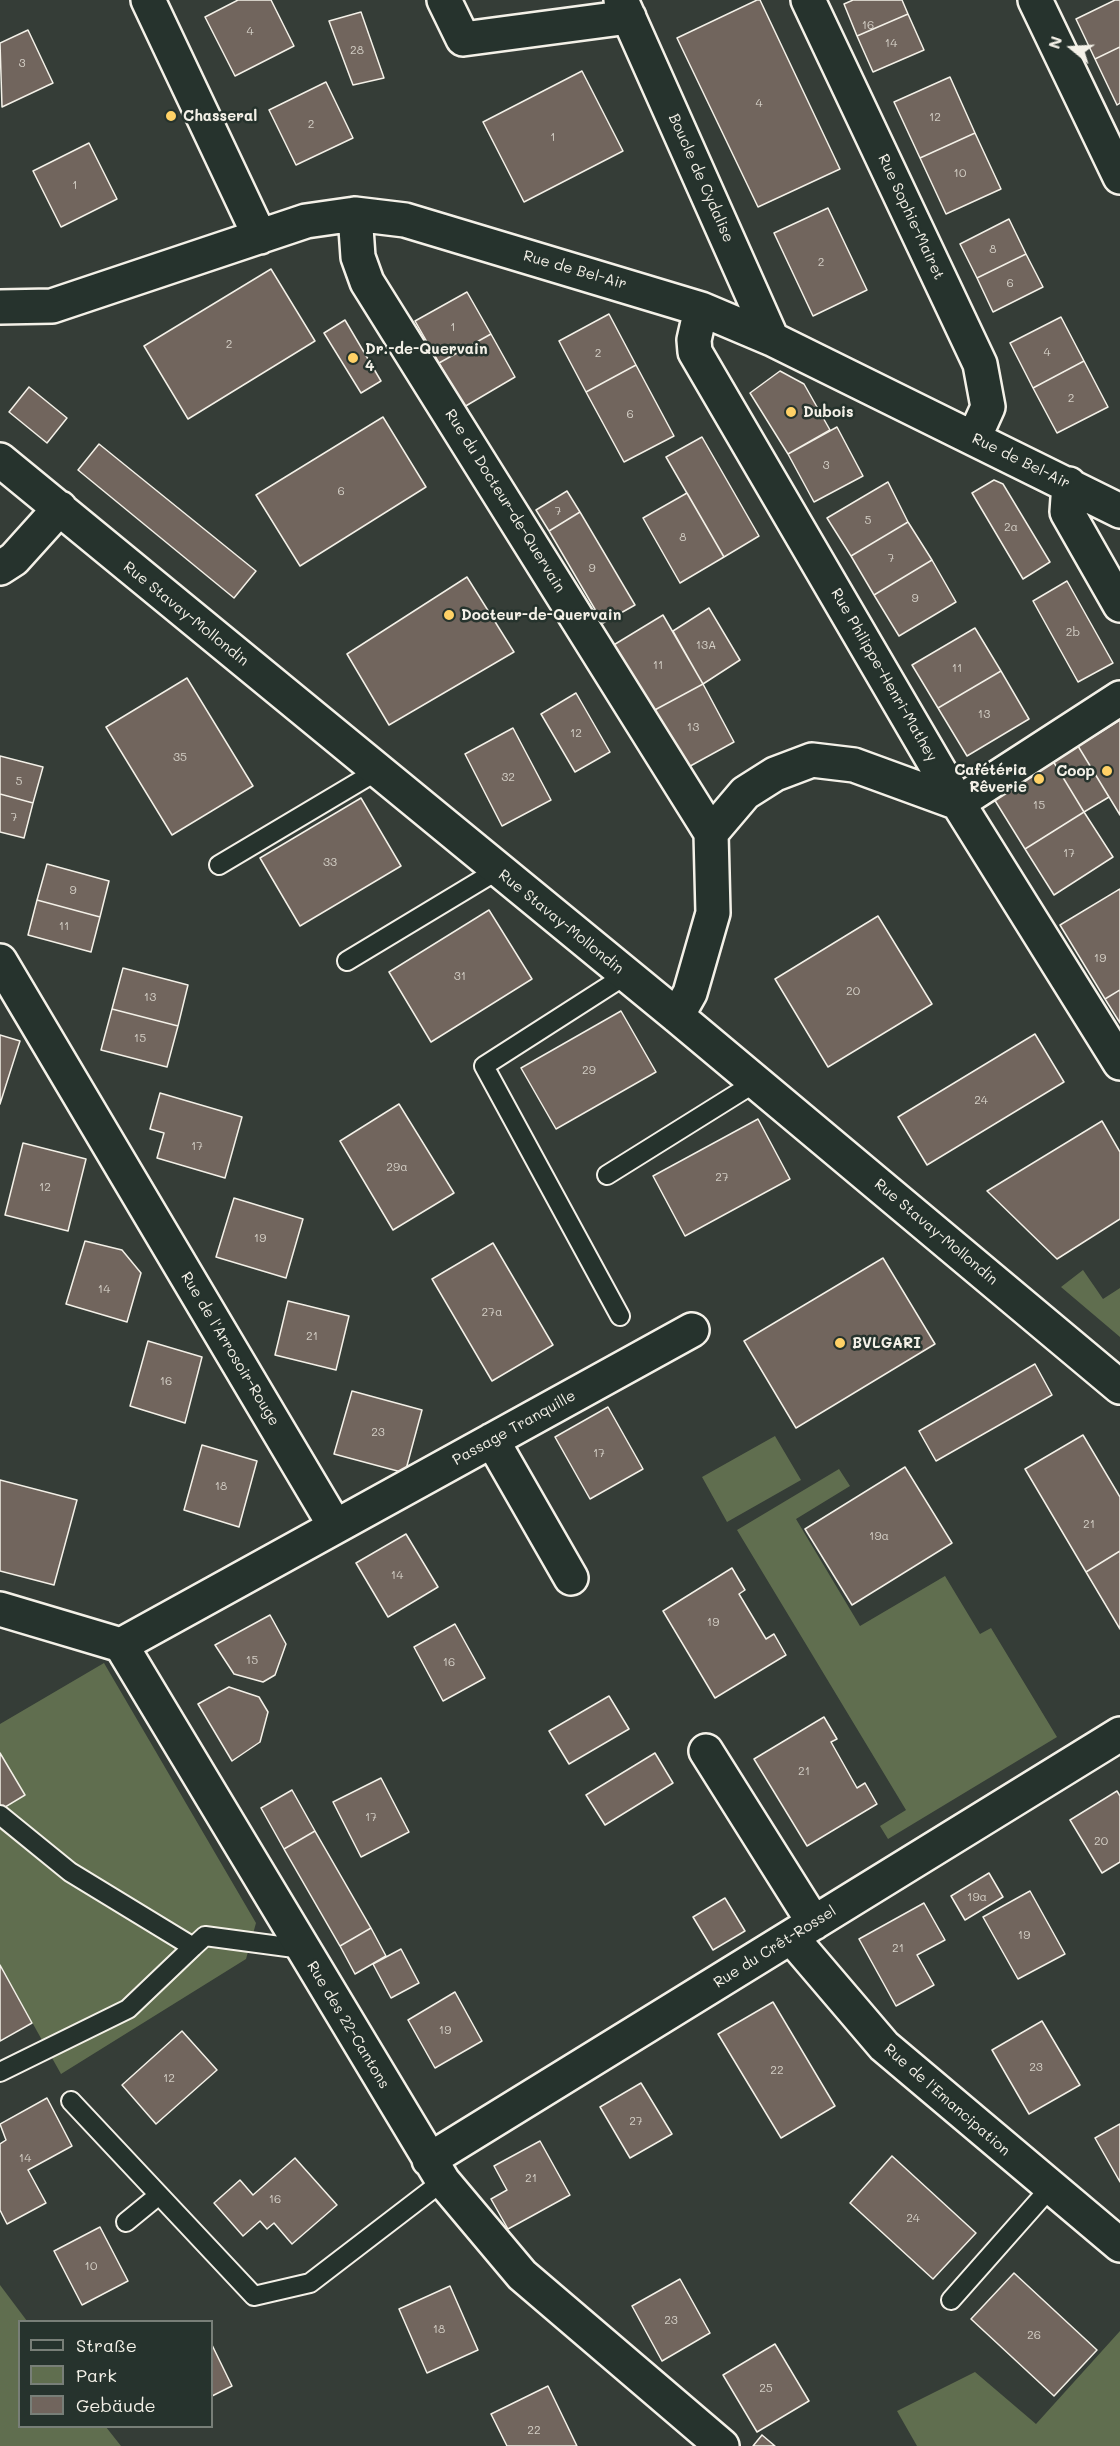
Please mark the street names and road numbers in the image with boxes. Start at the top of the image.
street label: Boucle de Cydalise [665,111,737,245]
street label: Rue Sophie-Mairet [874,151,948,283]
street label: Rue de Bel-Air [521,247,629,293]
street label: Rue du Docteur-de-Quervain [441,406,569,596]
street label: Rue de Bel-Air [969,430,1073,492]
street label: Rue Stavay-Mollondin [120,558,252,670]
street label: Rue Philippe-Henri-Mathey [827,585,941,765]
street label: Rue Stavay-Mollondin [495,866,627,978]
street label: Rue Stavay-Mollondin [871,1175,1001,1289]
street label: Rue de l'Arrosoir-Rouge [177,1269,283,1429]
street label: Passage Tranquille [449,1387,579,1469]
street label: Rue du Crêt-Rossel [710,1902,840,1992]
street label: Rue des 22-Cantons [303,1958,393,2092]
street label: Rue de l'Emancipation [880,2040,1014,2160]

